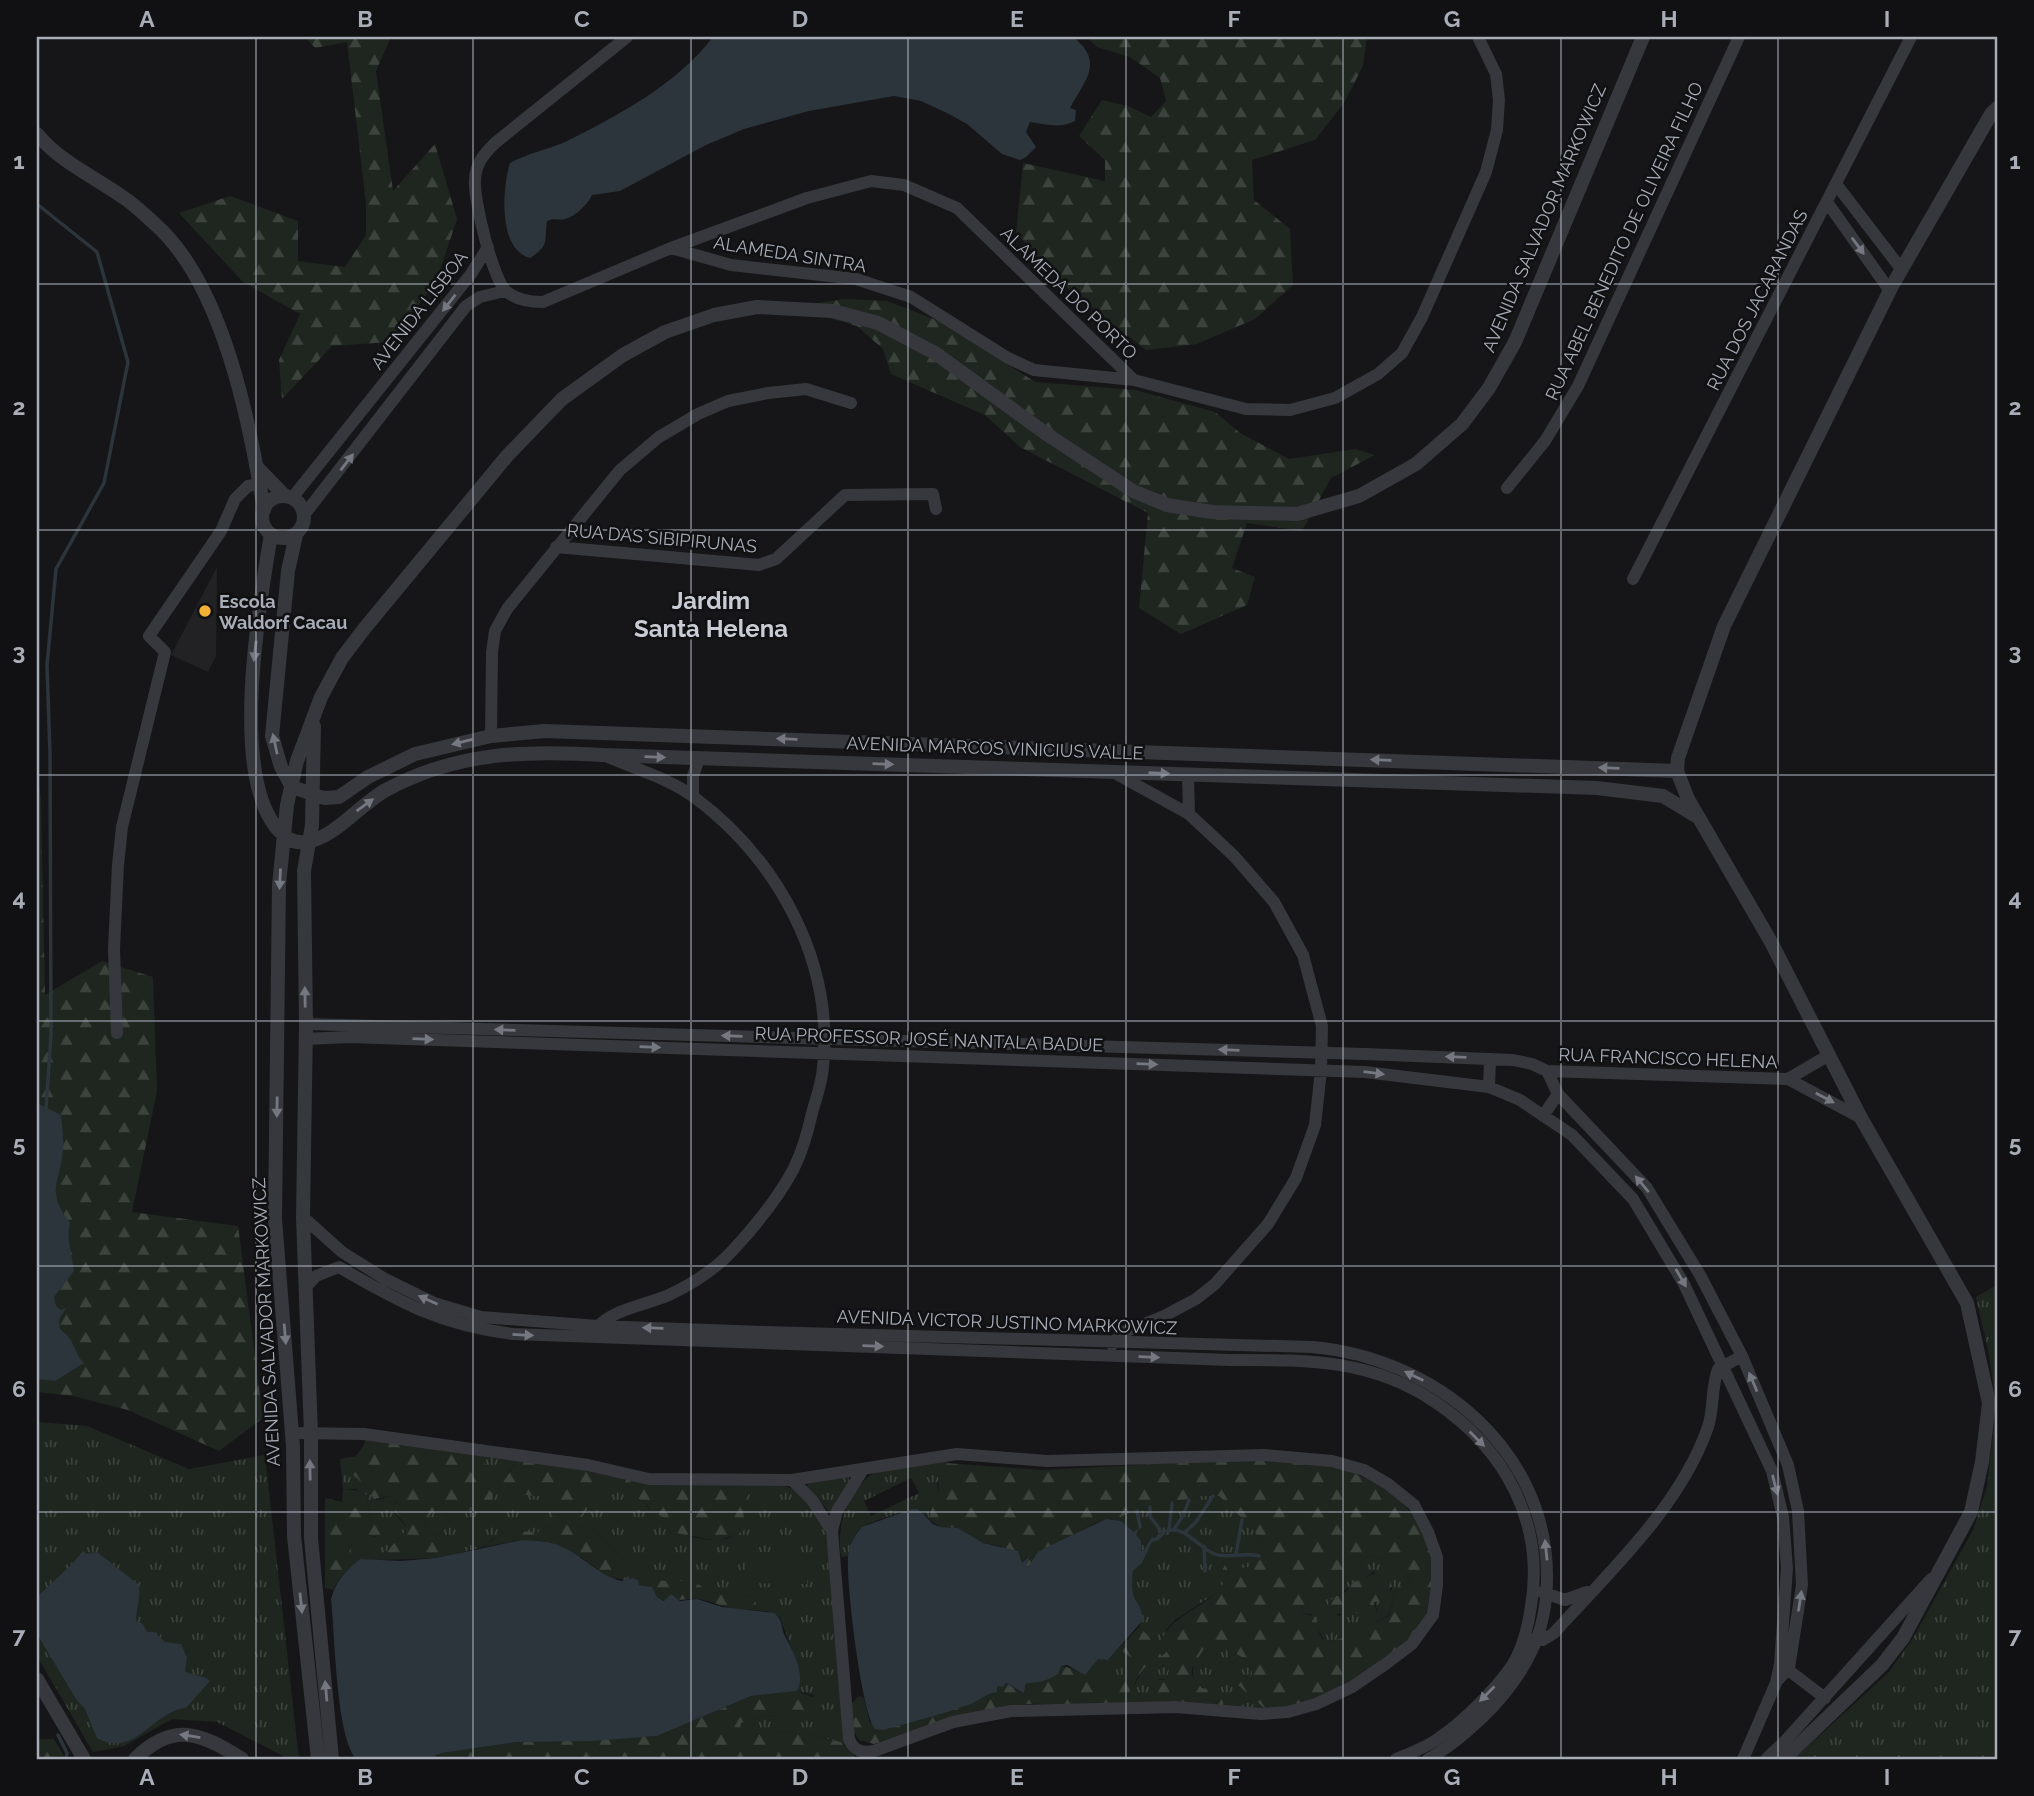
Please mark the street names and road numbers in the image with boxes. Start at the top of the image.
street label: RUA ABEL BENEDITO DE OLIVEIRA FILHO [1541,79,1707,403]
street label: AVENIDA SALVADOR MARKOWICZ [1478,81,1610,355]
street label: RUA DOS JACARANDAS [1702,206,1812,394]
street label: ALAMEDA DO PORTO [996,222,1142,364]
street label: ALAMEDA SINTRA [712,232,868,276]
street label: AVENIDA LISBOA [366,247,472,373]
street label: RUA DAS SIBIPIRUNAS [566,519,758,557]
street label: AVENIDA MARCOS VINICIUS VALLE [846,732,1144,764]
street label: RUA PROFESSOR JOSÉ NANTALA BADUE [754,1021,1104,1056]
street label: RUA FRANCISCO HELENA [1558,1044,1778,1072]
street label: AVENIDA SALVADOR MARKOWICZ [248,1177,284,1467]
street label: AVENIDA VICTOR JUSTINO MARKOWICZ [836,1306,1178,1338]

